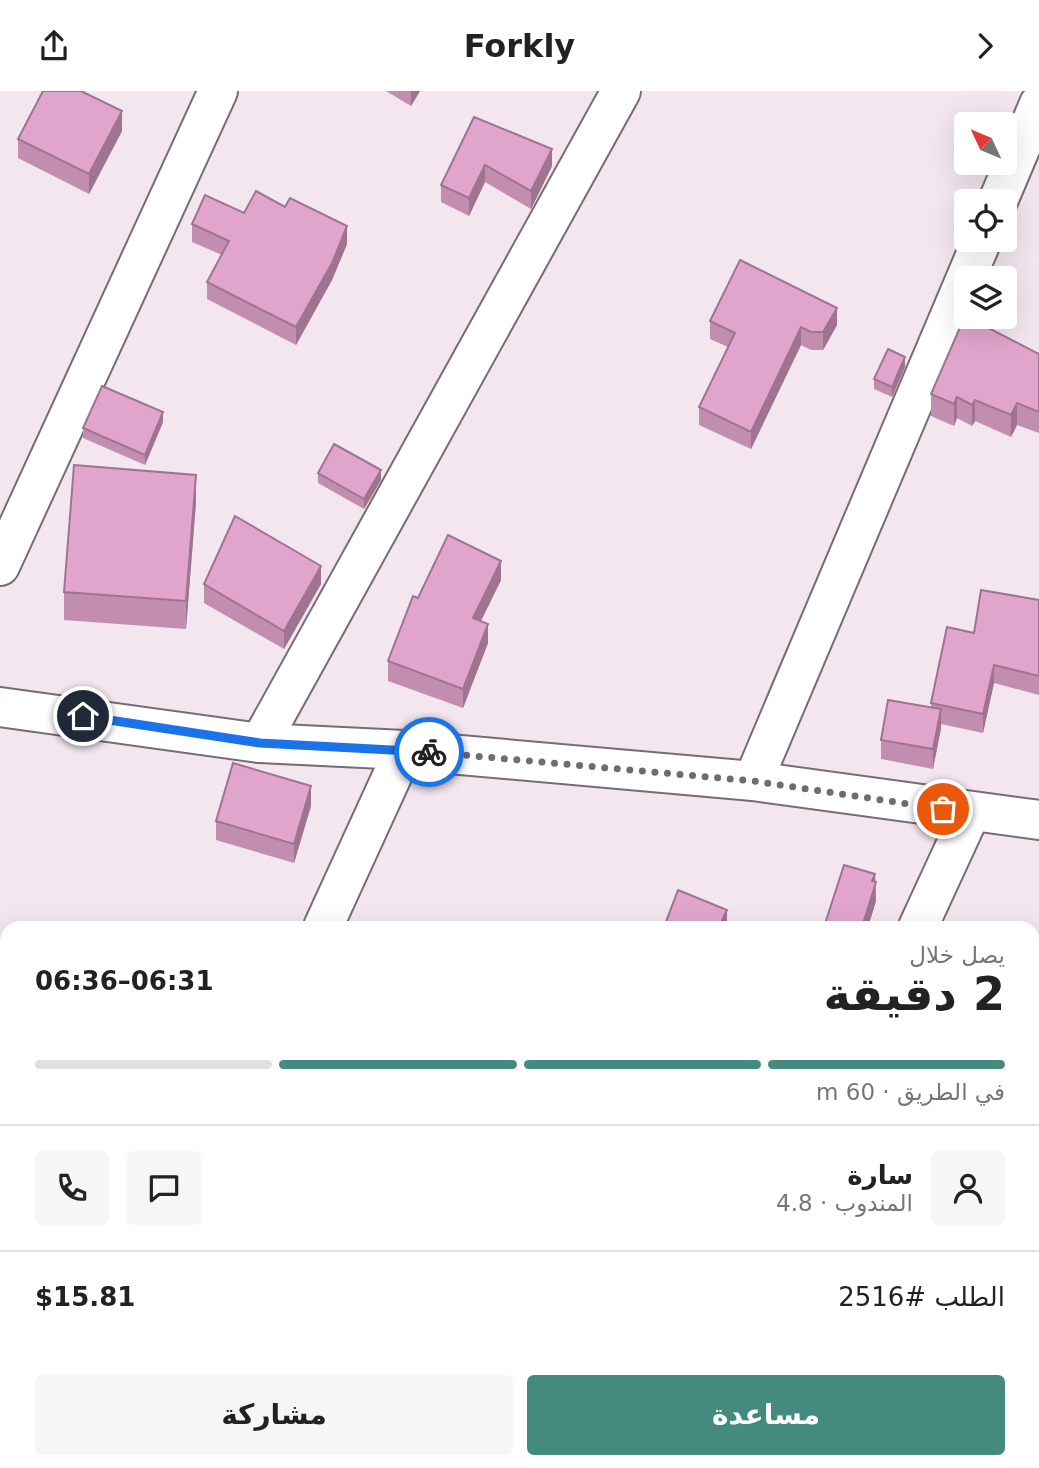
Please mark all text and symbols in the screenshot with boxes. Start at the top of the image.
icon: share [35,27,73,65]
text: Forkly [464,27,575,65]
icon: forward [966,27,1004,65]
north arrow [954,112,1017,175]
map controls [954,112,1017,329]
button: locate [954,189,1017,252]
button: layers [954,266,1017,329]
pin [53,686,113,746]
icon: home [64,697,102,735]
courier [394,717,464,787]
icon: bike [410,733,448,771]
pin [913,779,973,839]
icon: bag [924,790,962,828]
text: يصل خلال [909,942,1005,968]
text: 06:31–06:36 [35,966,214,996]
text: 2 دقيقة [823,967,1005,1021]
text: في الطريق · 60 m [816,1079,1005,1105]
button: phone [35,1151,109,1225]
button: chat [127,1151,201,1225]
button: person [931,1151,1005,1225]
text: سارة [847,1160,913,1190]
text: المندوب · 4.8 [776,1190,913,1216]
text: $15.81 [35,1282,135,1312]
text: الطلب #2516 [838,1282,1005,1312]
button: مشاركة [35,1375,513,1455]
button: مساعدة [527,1375,1005,1455]

